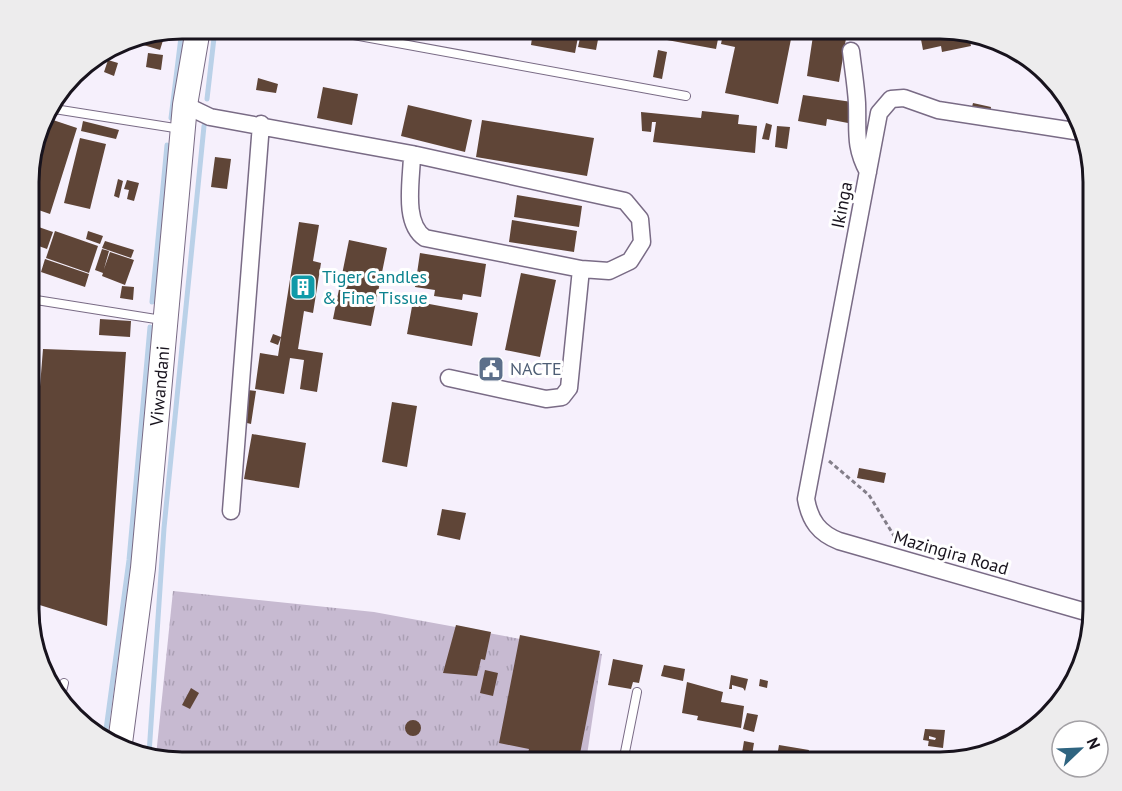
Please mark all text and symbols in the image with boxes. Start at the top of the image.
street label: Ikinga [826,180,857,230]
place label: Tiger Candles & Fine Tissue [322,265,428,309]
building icon: Tiger Candles & Fine Tissue [288,272,318,302]
street label: Viwandani [144,345,174,428]
public building icon: NACTE [476,354,506,384]
place label: NACTE [510,357,562,380]
street label: Mazingira Road [891,525,1011,580]
north arrow [1050,719,1110,779]
text: N [1083,734,1105,752]

